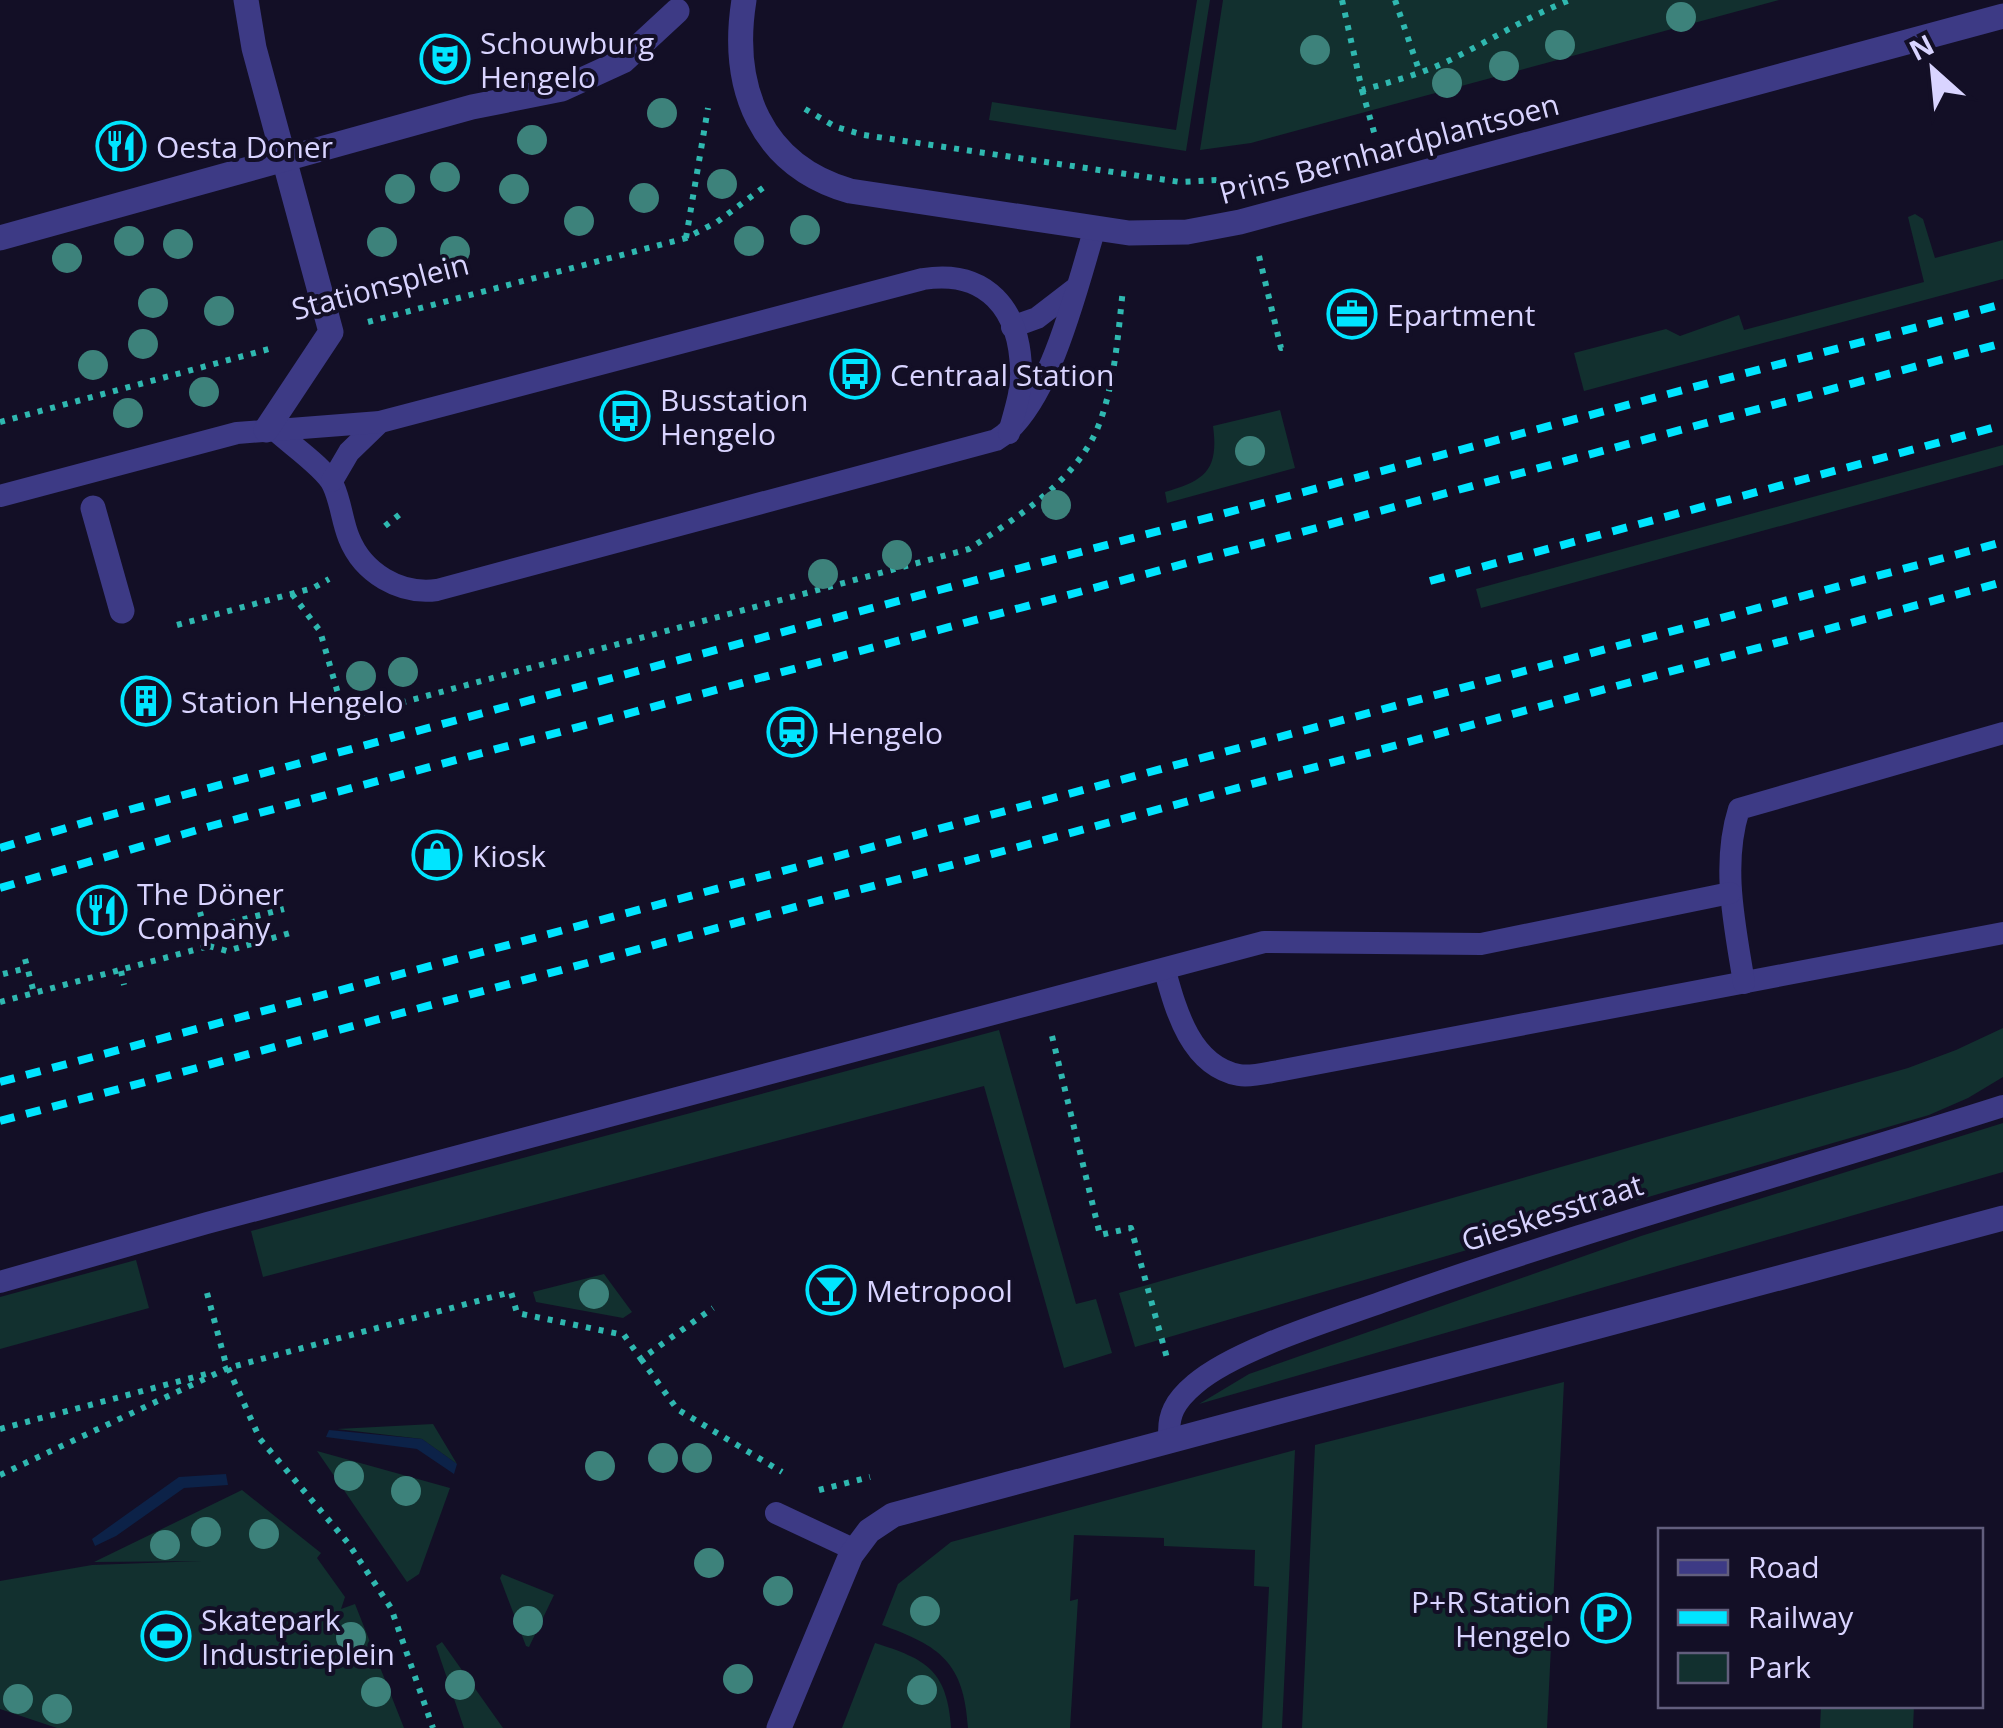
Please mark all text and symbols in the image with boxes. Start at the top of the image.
north arrow [1883,20,1983,120]
place label: Schouwburg Hengelo [480,22,654,97]
text: N [1902,25,1940,69]
theatre icon: Schouwburg Hengelo [419,33,471,85]
street label: Prins Bernhardplantsoen [1215,83,1563,213]
restaurant icon: Oesta Doner [95,120,147,172]
place label: Oesta Doner [156,126,333,167]
street label: Stationsplein [287,243,473,329]
office icon: Epartment [1326,288,1378,340]
place label: Epartment [1387,294,1535,335]
bus stop icon: Centraal Station [829,348,881,400]
place label: Centraal Station [890,354,1114,395]
place label: Busstation Hengelo [660,379,808,454]
bus stop icon: Busstation Hengelo [599,390,651,442]
building icon: Station Hengelo [120,675,172,727]
place label: Station Hengelo [181,681,403,722]
station icon: Hengelo [766,706,818,758]
place label: Hengelo [827,712,943,753]
shop icon: Kiosk [411,829,463,881]
place label: Kiosk [472,835,546,876]
place label: The Döner Company [137,873,284,948]
restaurant icon: The Döner Company [76,884,128,936]
street label: Gieskesstraat [1456,1163,1648,1261]
bar icon: Metropool [805,1264,857,1316]
place label: Metropool [866,1270,1013,1311]
legend [1658,1528,1983,1708]
text: Road [1748,1546,1820,1587]
place label: P+R Station Hengelo [1411,1581,1571,1656]
parking icon: P+R Station Hengelo [1580,1592,1632,1644]
text: Railway [1748,1596,1854,1637]
place label: Skatepark Industrieplein [201,1599,395,1674]
sports icon: Skatepark Industrieplein [140,1610,192,1662]
text: Park [1748,1646,1811,1687]

